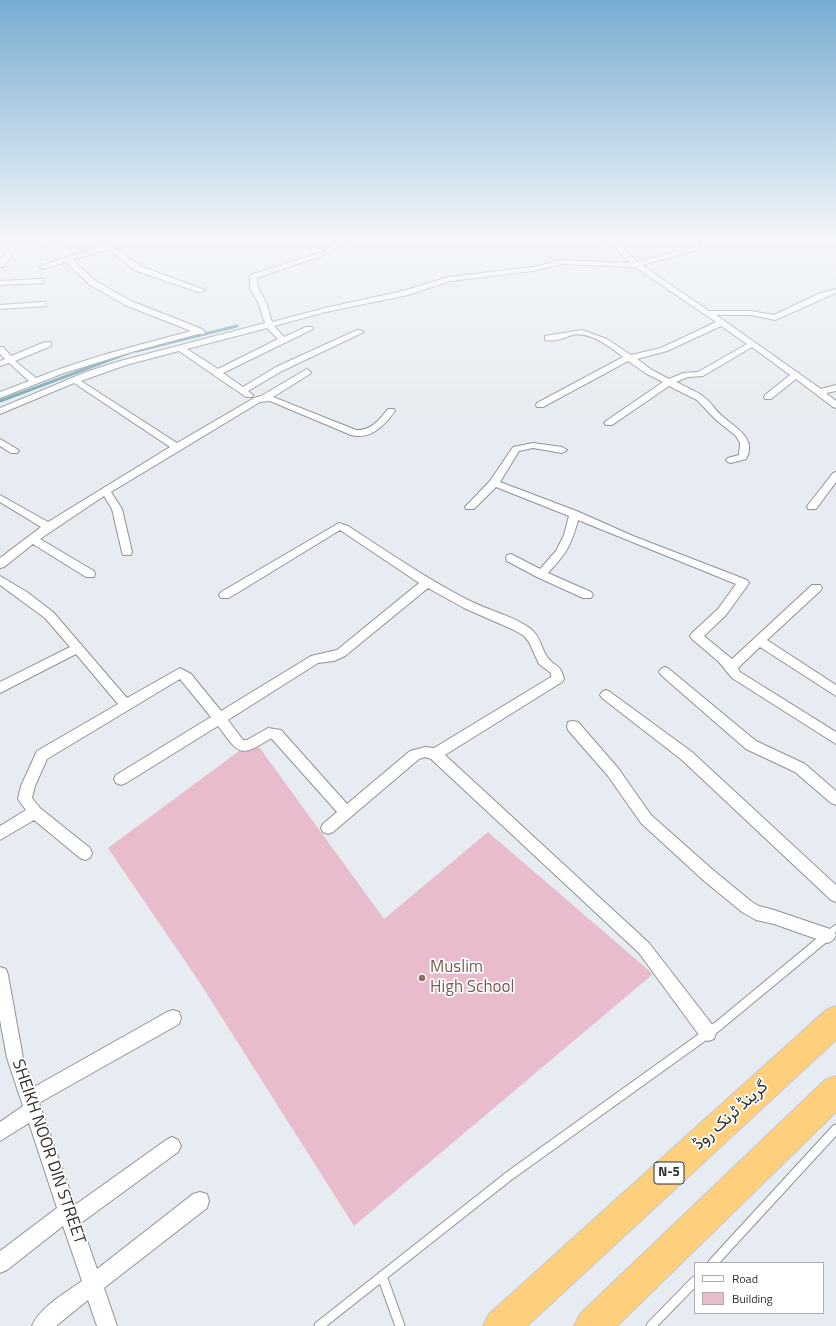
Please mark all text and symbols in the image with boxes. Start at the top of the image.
place label: Muslim High School [430,958,514,998]
marker: Muslim High School [417,973,427,983]
street label: SHEIKH NOOR DIN STREET [7,1057,89,1247]
street label: گرینڈ ٹرنک روڈ [689,1077,773,1155]
road number: N-5 [654,1162,684,1184]
legend [694,1262,824,1314]
text: Road [732,1269,758,1288]
text: Building [732,1289,773,1308]

